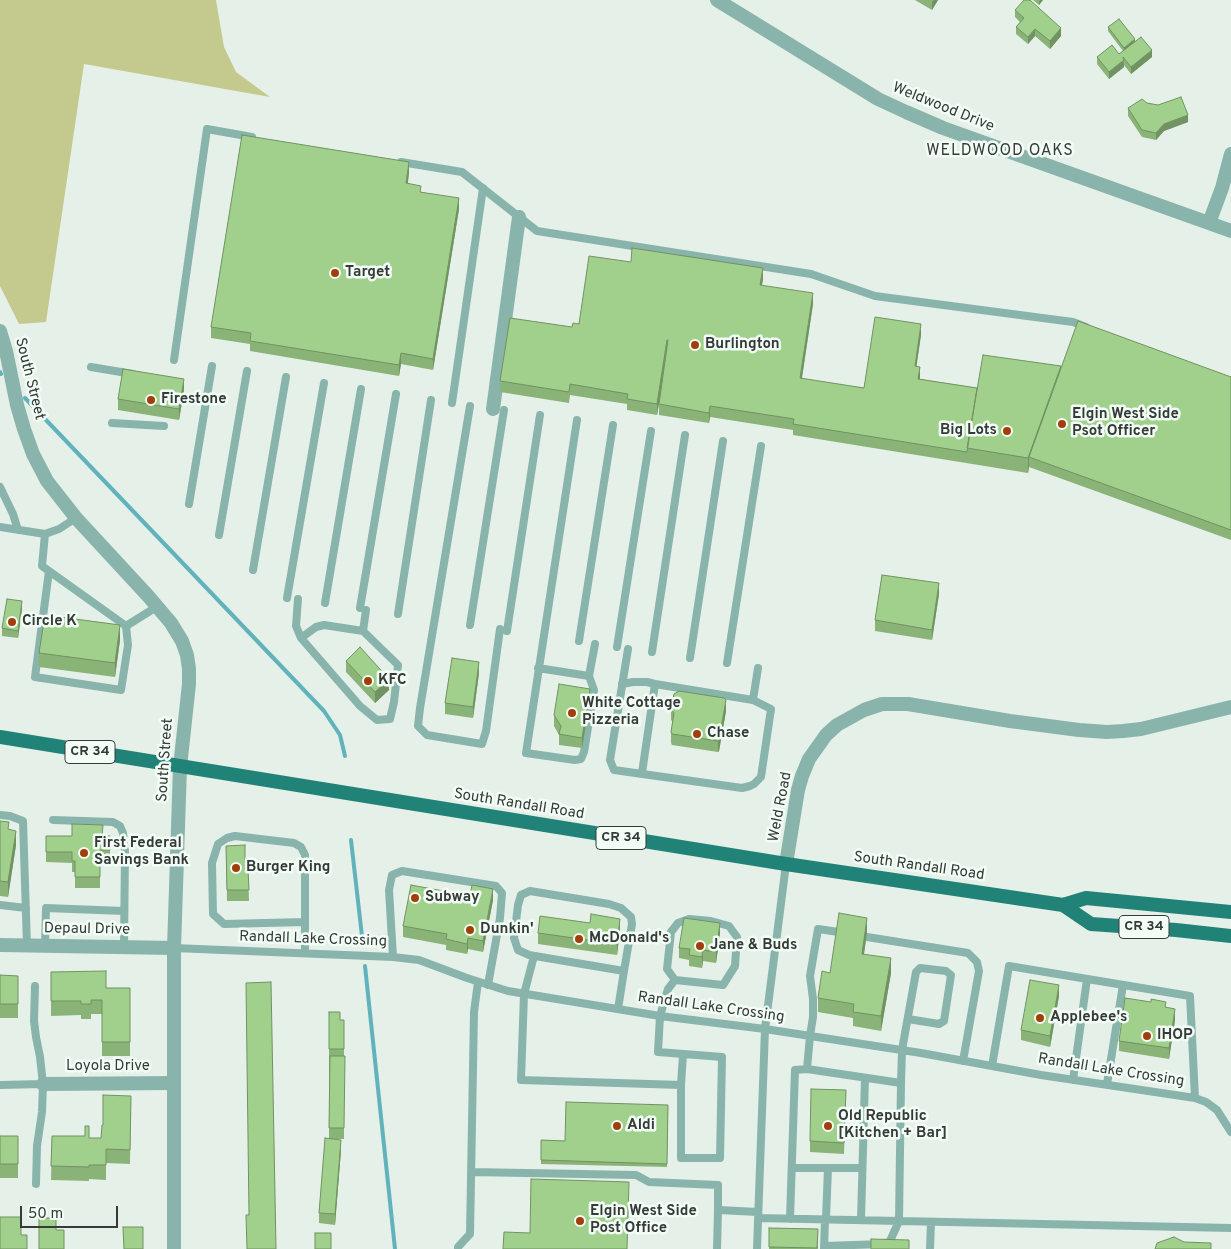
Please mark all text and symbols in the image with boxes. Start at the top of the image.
street label: Weldwood Drive [890,79,996,137]
district label: WELDWOOD OAKS [925,142,1075,162]
place label: Target [345,264,390,282]
marker: Target [329,267,341,279]
street label: South Street [10,336,48,422]
place label: Burlington [705,336,780,354]
marker: Burlington [689,339,701,351]
place label: Firestone [161,391,227,409]
marker: Firestone [145,394,157,406]
place label: Elgin West Side Psot Officer [1072,406,1179,441]
marker: Elgin West Side Psot Officer [1056,418,1068,430]
place label: Big Lots [940,422,997,440]
marker: Big Lots [1001,425,1013,437]
place label: Circle K [22,613,77,631]
marker: Circle K [6,616,18,628]
place label: KFC [378,672,407,690]
marker: KFC [362,675,374,687]
place label: White Cottage Pizzeria [582,695,681,730]
marker: White Cottage Pizzeria [566,707,578,719]
street label: South Street [154,717,178,803]
place label: Chase [707,725,749,743]
marker: Chase [691,728,703,740]
road number: CR 34 [65,740,115,764]
street label: Weld Road [765,770,797,844]
street label: South Randall Road [452,786,586,824]
road number: CR 34 [596,826,646,850]
place label: First Federal Savings Bank [94,835,189,870]
marker: First Federal Savings Bank [78,847,90,859]
street label: South Randall Road [852,849,986,885]
place label: Burger King [246,859,331,877]
marker: Burger King [230,862,242,874]
place label: Subway [425,889,479,907]
marker: Subway [409,892,421,904]
road number: CR 34 [1119,916,1169,939]
street label: Depaul Drive [44,920,130,940]
place label: Dunkin' [480,921,534,939]
marker: Dunkin' [464,924,476,936]
street label: Randall Lake Crossing [239,928,387,952]
place label: McDonald's [589,930,669,948]
marker: McDonald's [573,933,585,945]
place label: Jane & Buds [710,937,797,955]
marker: Jane & Buds [694,940,706,952]
street label: Randall Lake Crossing [636,989,786,1027]
place label: Applebee's [1050,1009,1127,1027]
marker: Applebee's [1034,1012,1046,1024]
place label: IHOP [1157,1027,1193,1045]
marker: IHOP [1141,1030,1153,1042]
street label: Randall Lake Crossing [1036,1051,1186,1091]
street label: Loyola Drive [66,1058,150,1076]
place label: Old Republic [Kitchen + Bar] [838,1108,947,1143]
place label: Aldi [627,1117,655,1135]
marker: Aldi [611,1120,623,1132]
marker: Old Republic [Kitchen + Bar] [822,1120,834,1132]
scale bar [22,1196,120,1228]
place label: Elgin West Side Post Office [590,1203,697,1238]
text: 50 m [28,1205,63,1224]
marker: Elgin West Side Post Office [574,1215,586,1227]

